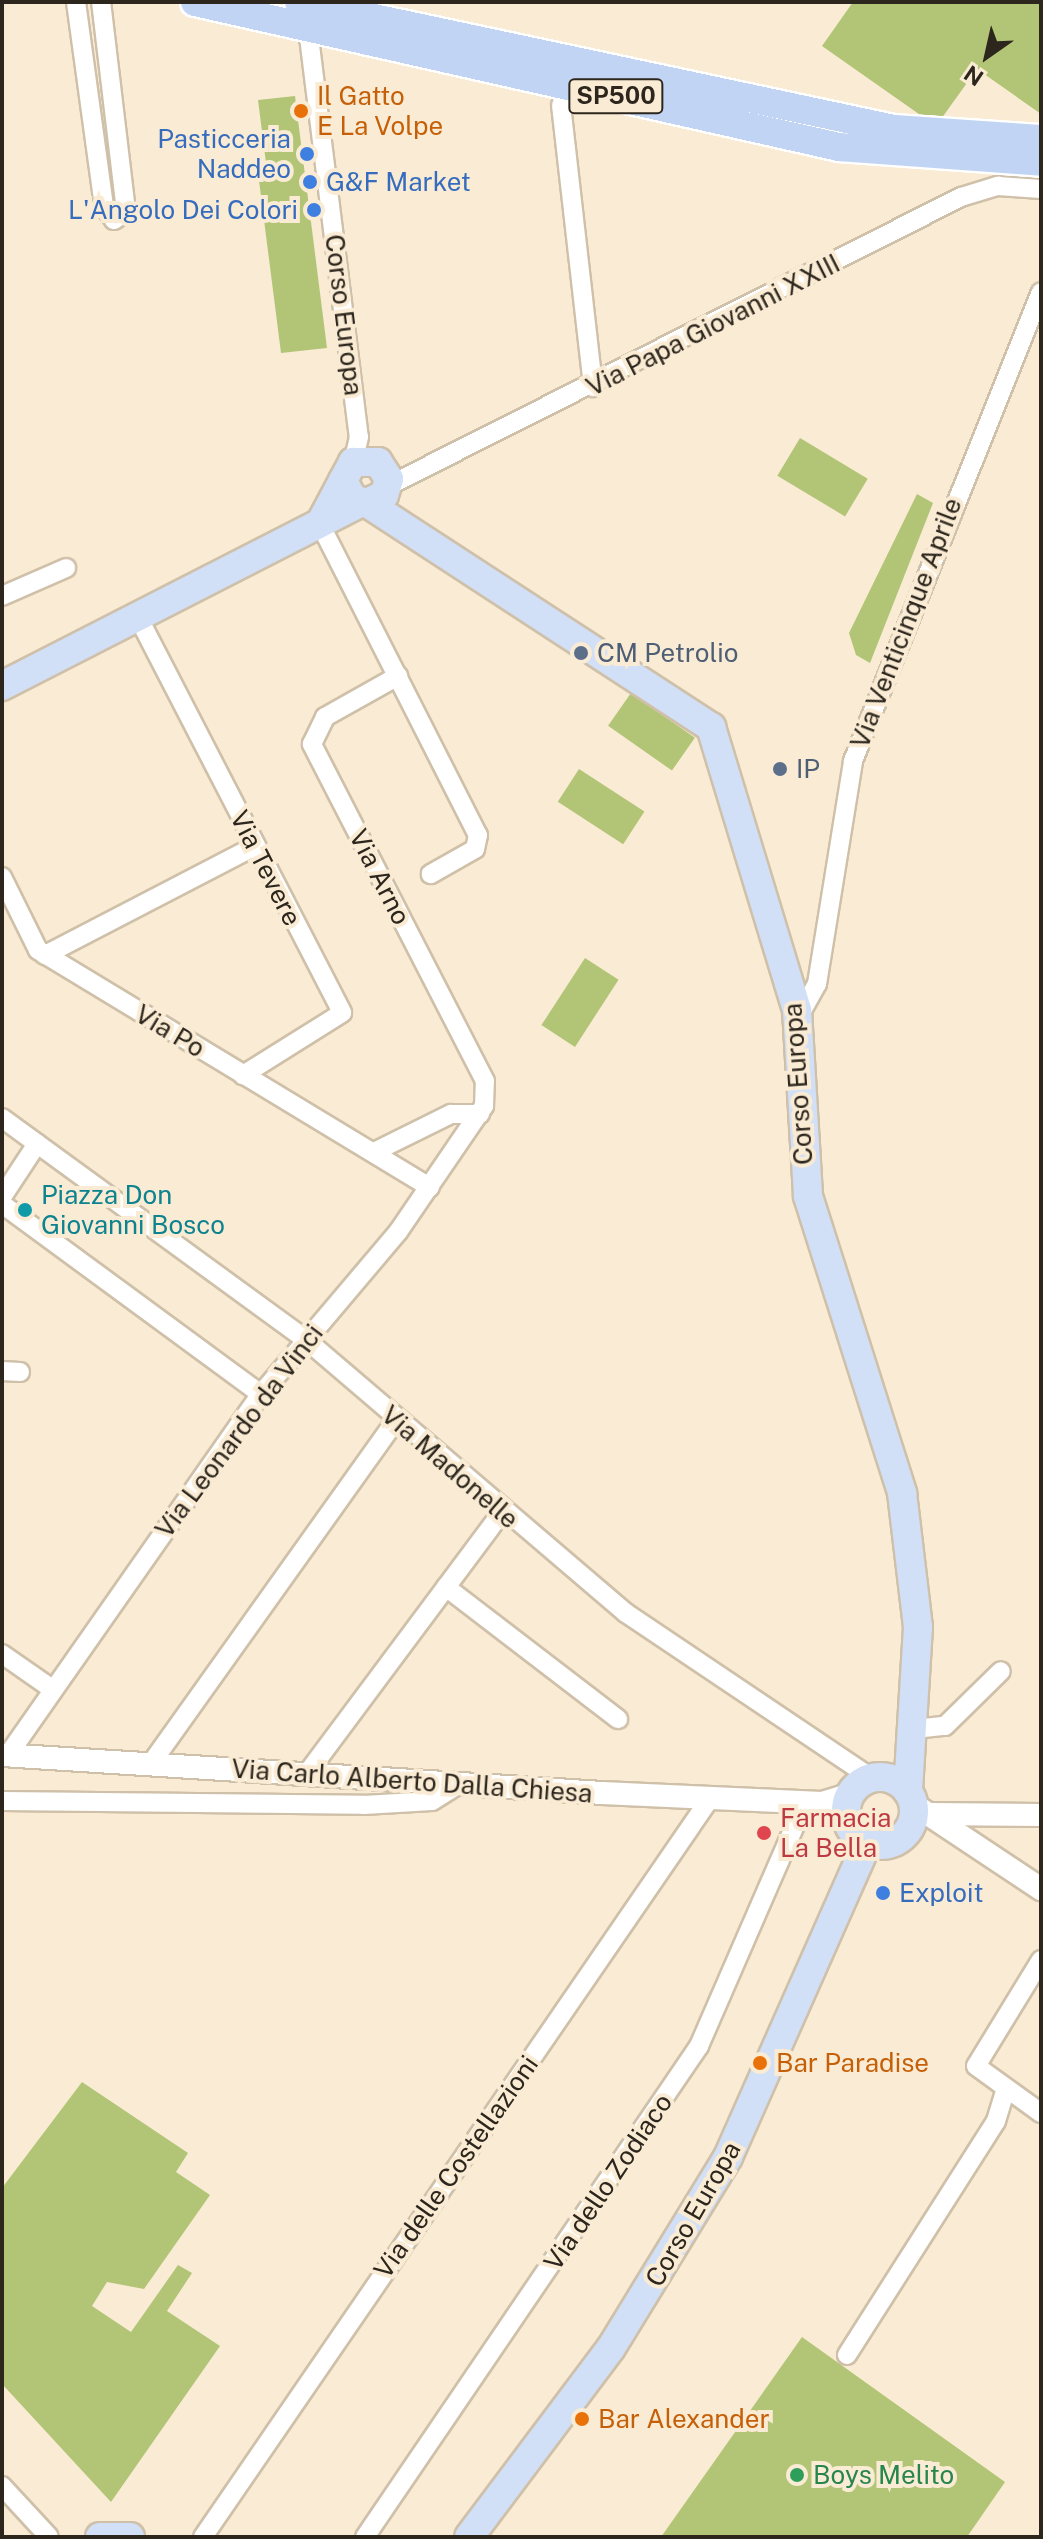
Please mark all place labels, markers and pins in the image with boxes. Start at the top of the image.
place label: Il Gatto E La Volpe [317,80,444,142]
marker: Il Gatto E La Volpe [292,102,310,120]
place label: Pasticceria Naddeo [157,123,291,184]
marker: Pasticceria Naddeo [298,145,316,163]
place label: G&F Market [326,166,471,198]
marker: G&F Market [301,173,319,191]
place label: L'Angolo Dei Colori [68,194,298,226]
marker: L'Angolo Dei Colori [305,201,323,219]
place label: CM Petrolio [597,637,738,669]
marker: CM Petrolio [572,644,590,662]
place label: IP [796,753,820,785]
marker: IP [771,760,789,778]
place label: Piazza Don Giovanni Bosco [41,1179,225,1240]
marker: Piazza Don Giovanni Bosco [16,1201,34,1219]
place label: Farmacia La Bella [780,1802,891,1864]
marker: Farmacia La Bella [755,1824,773,1842]
place label: Exploit [899,1877,984,1909]
marker: Exploit [874,1884,892,1902]
place label: Bar Paradise [776,2047,929,2079]
marker: Bar Paradise [751,2054,769,2072]
place label: Bar Alexander [598,2403,770,2435]
marker: Bar Alexander [573,2410,591,2428]
place label: Boys Melito [813,2459,954,2491]
marker: Boys Melito [788,2466,806,2484]

